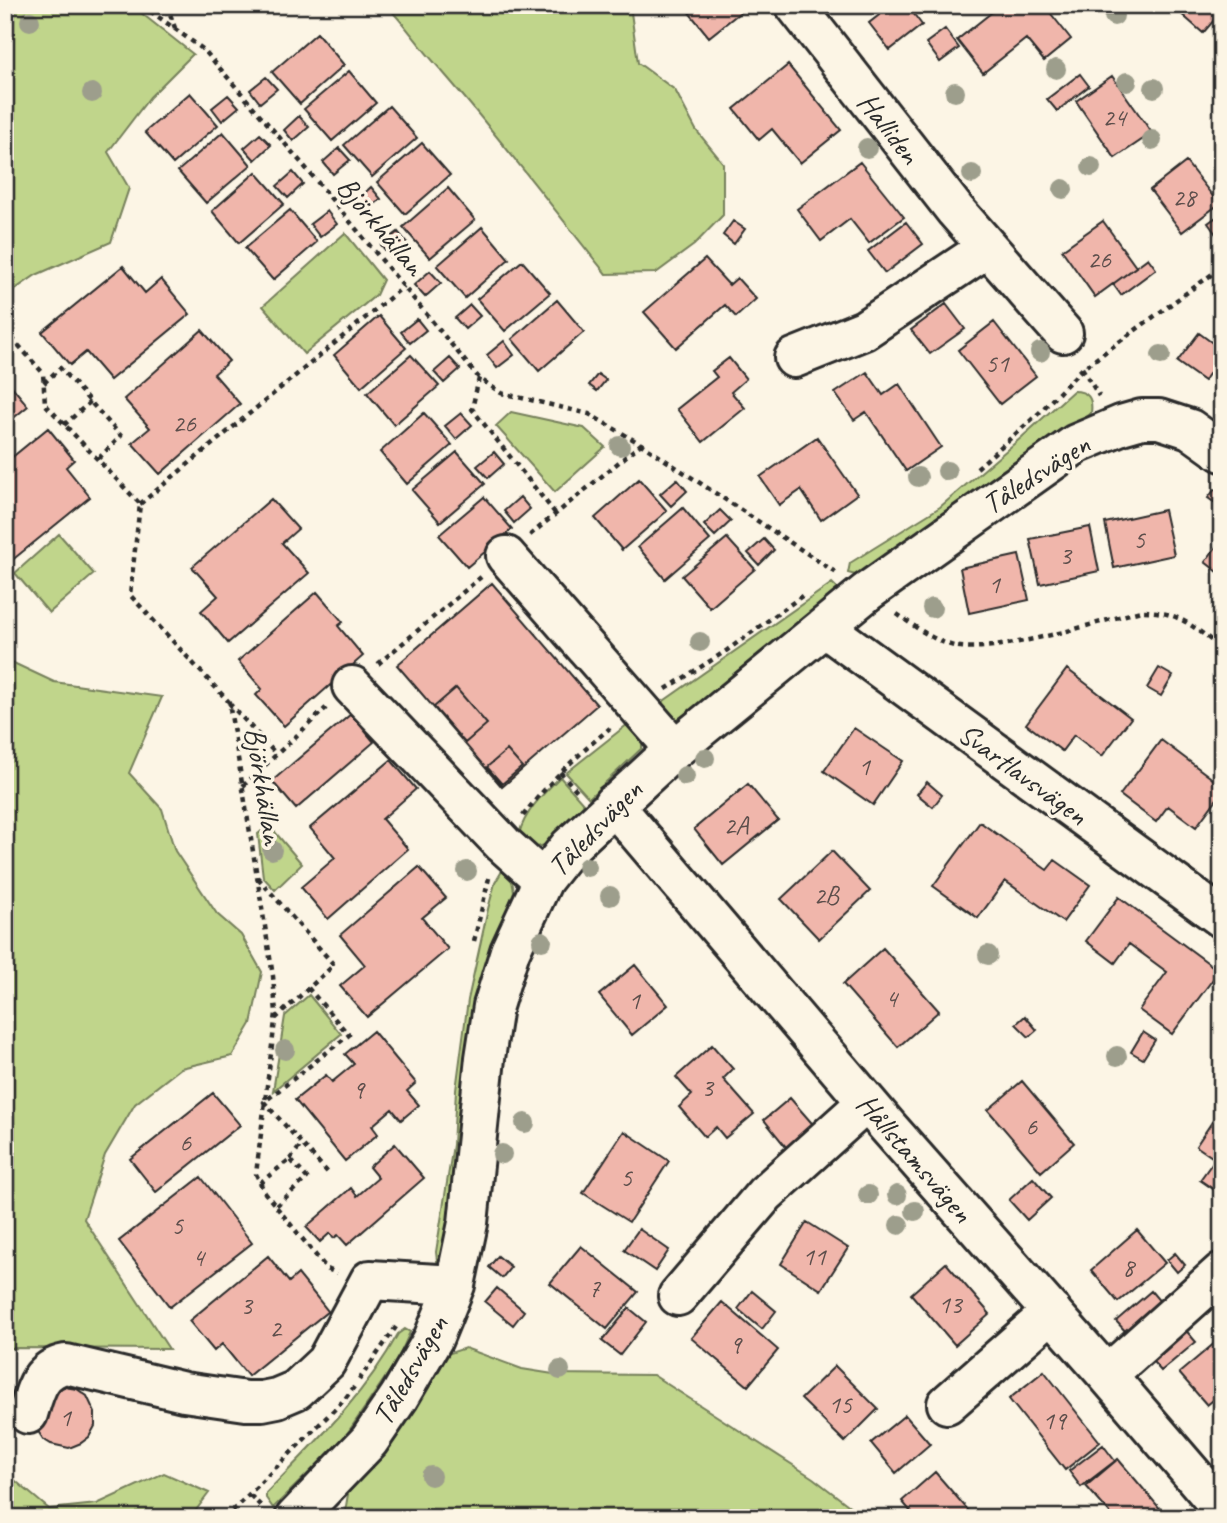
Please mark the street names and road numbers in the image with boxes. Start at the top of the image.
street label: Halliden [849,84,930,173]
street label: Björkhällan [329,169,434,284]
street label: Tåledsvägen [975,425,1097,523]
street label: Svartlavsvägen [951,714,1096,834]
street label: Björkhällan [236,725,292,849]
street label: Tåledsvägen [539,771,651,885]
street label: Hållstamsvägen [849,1086,982,1231]
street label: Tåledsvägen [363,1308,457,1432]

